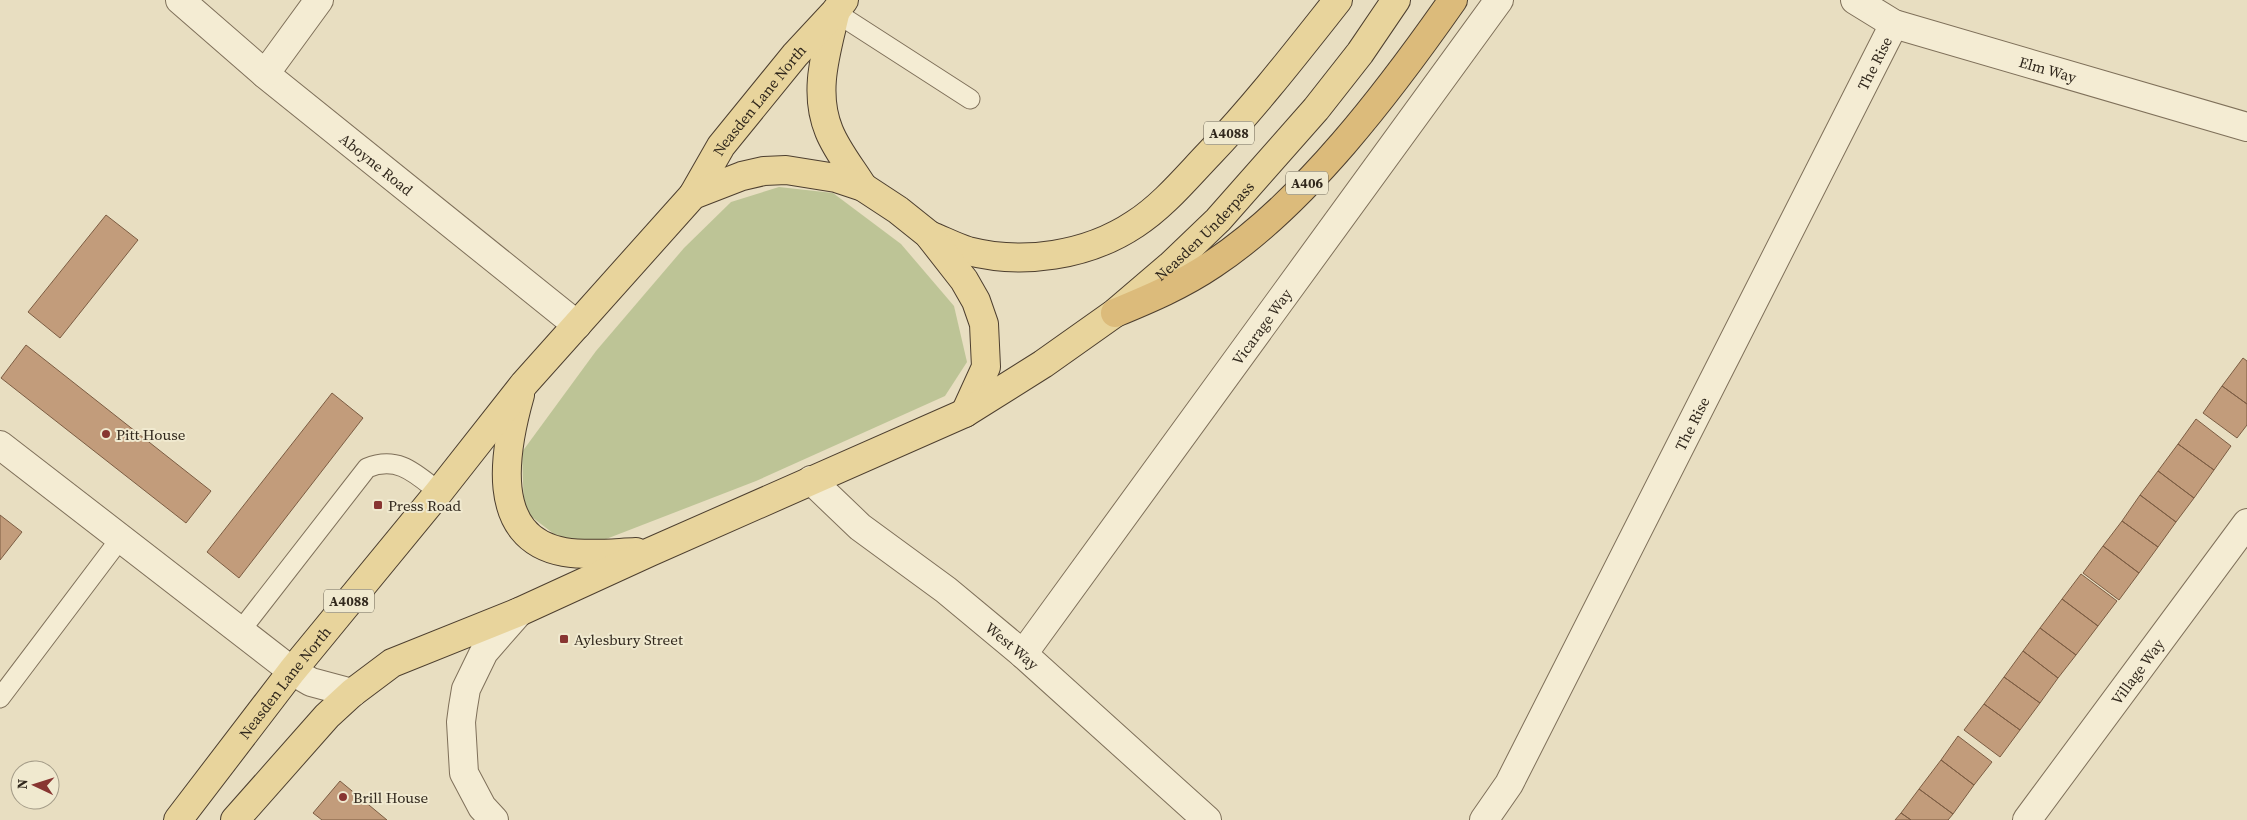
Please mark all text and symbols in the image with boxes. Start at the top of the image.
street label: The Rise [1852,32,1897,94]
street label: Neasden Lane North [707,40,810,159]
street label: Elm Way [2017,51,2079,87]
road number: A4088 [1204,122,1254,144]
street label: Aboyne Road [336,128,418,200]
road number: A406 [1286,172,1328,194]
street label: Neasden Underpass [1150,176,1258,285]
street label: Vicarage Way [1226,284,1296,369]
street label: The Rise [1669,393,1714,454]
place label: Pitt House [116,424,186,445]
marker: Pitt House [100,428,112,440]
place label: Press Road [388,495,462,516]
marker: Press Road [372,499,384,511]
road number: A4088 [324,590,374,612]
street label: West Way [981,617,1044,674]
street label: Neasden Lane North [234,622,335,743]
place label: Aylesbury Street [574,629,683,650]
marker: Aylesbury Street [558,633,570,645]
street label: Village Way [2106,634,2169,709]
north arrow [10,760,60,810]
text: N [12,778,32,790]
place label: Brill House [353,787,429,808]
marker: Brill House [337,791,349,803]

